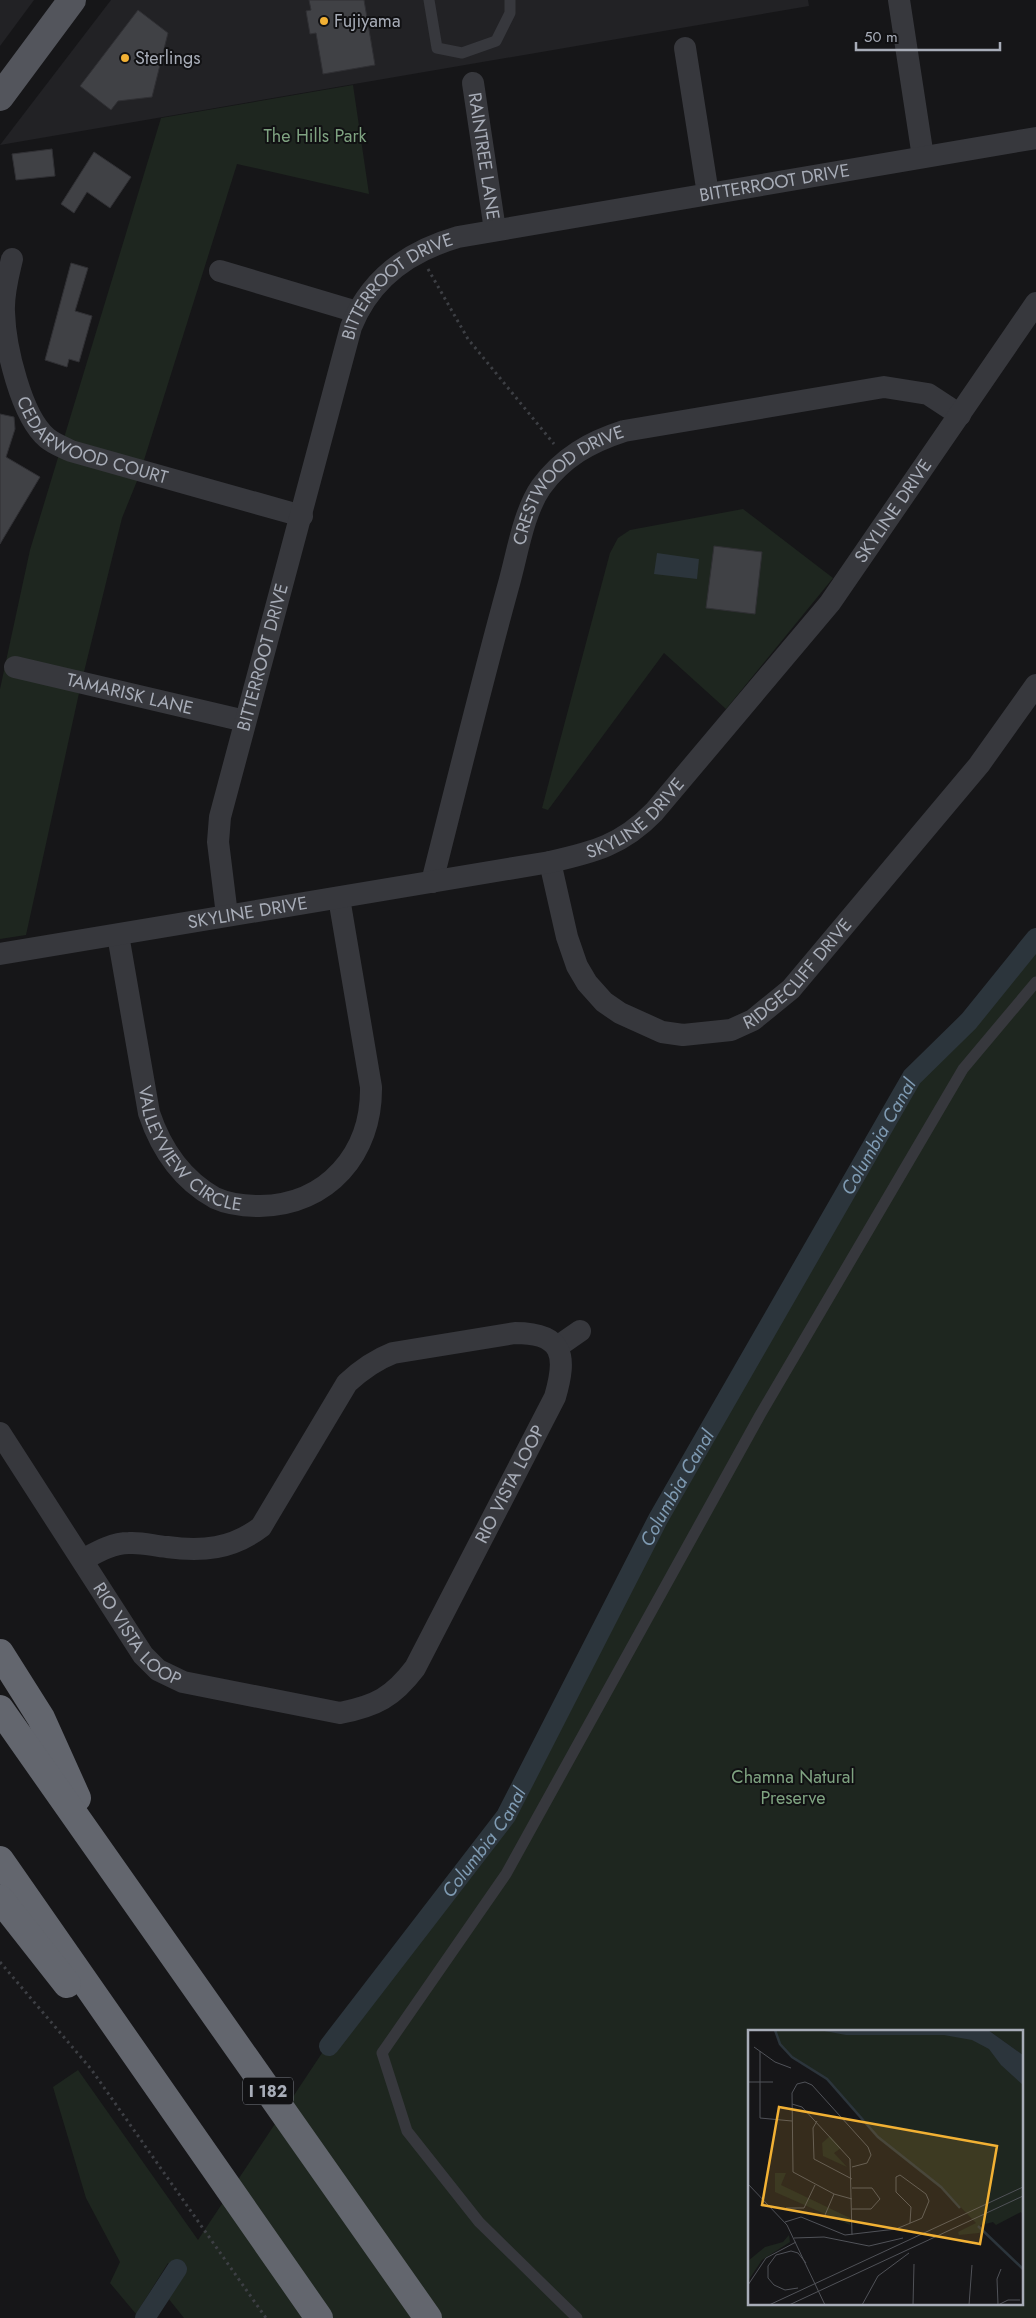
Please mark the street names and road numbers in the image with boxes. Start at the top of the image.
street label: RAINTREE LANE [462,91,506,222]
street label: BITTERROOT DRIVE [697,157,852,208]
street label: BITTERROOT DRIVE [335,226,456,343]
street label: CEDARWOOD COURT [10,392,172,491]
street label: CRESTWOOD DRIVE [506,419,627,548]
street label: SKYLINE DRIVE [848,454,938,568]
street label: BITTERROOT DRIVE [231,580,295,734]
street label: TAMARISK LANE [64,667,196,721]
street label: SKYLINE DRIVE [583,772,691,865]
street label: SKYLINE DRIVE [186,890,309,935]
street label: RIDGECLIFF DRIVE [739,913,858,1036]
street label: VALLEYVIEW CIRCLE [131,1084,244,1218]
street label: RIO VISTA LOOP [469,1420,551,1548]
street label: RIO VISTA LOOP [87,1577,186,1692]
road number: I 182 [243,2078,293,2104]

